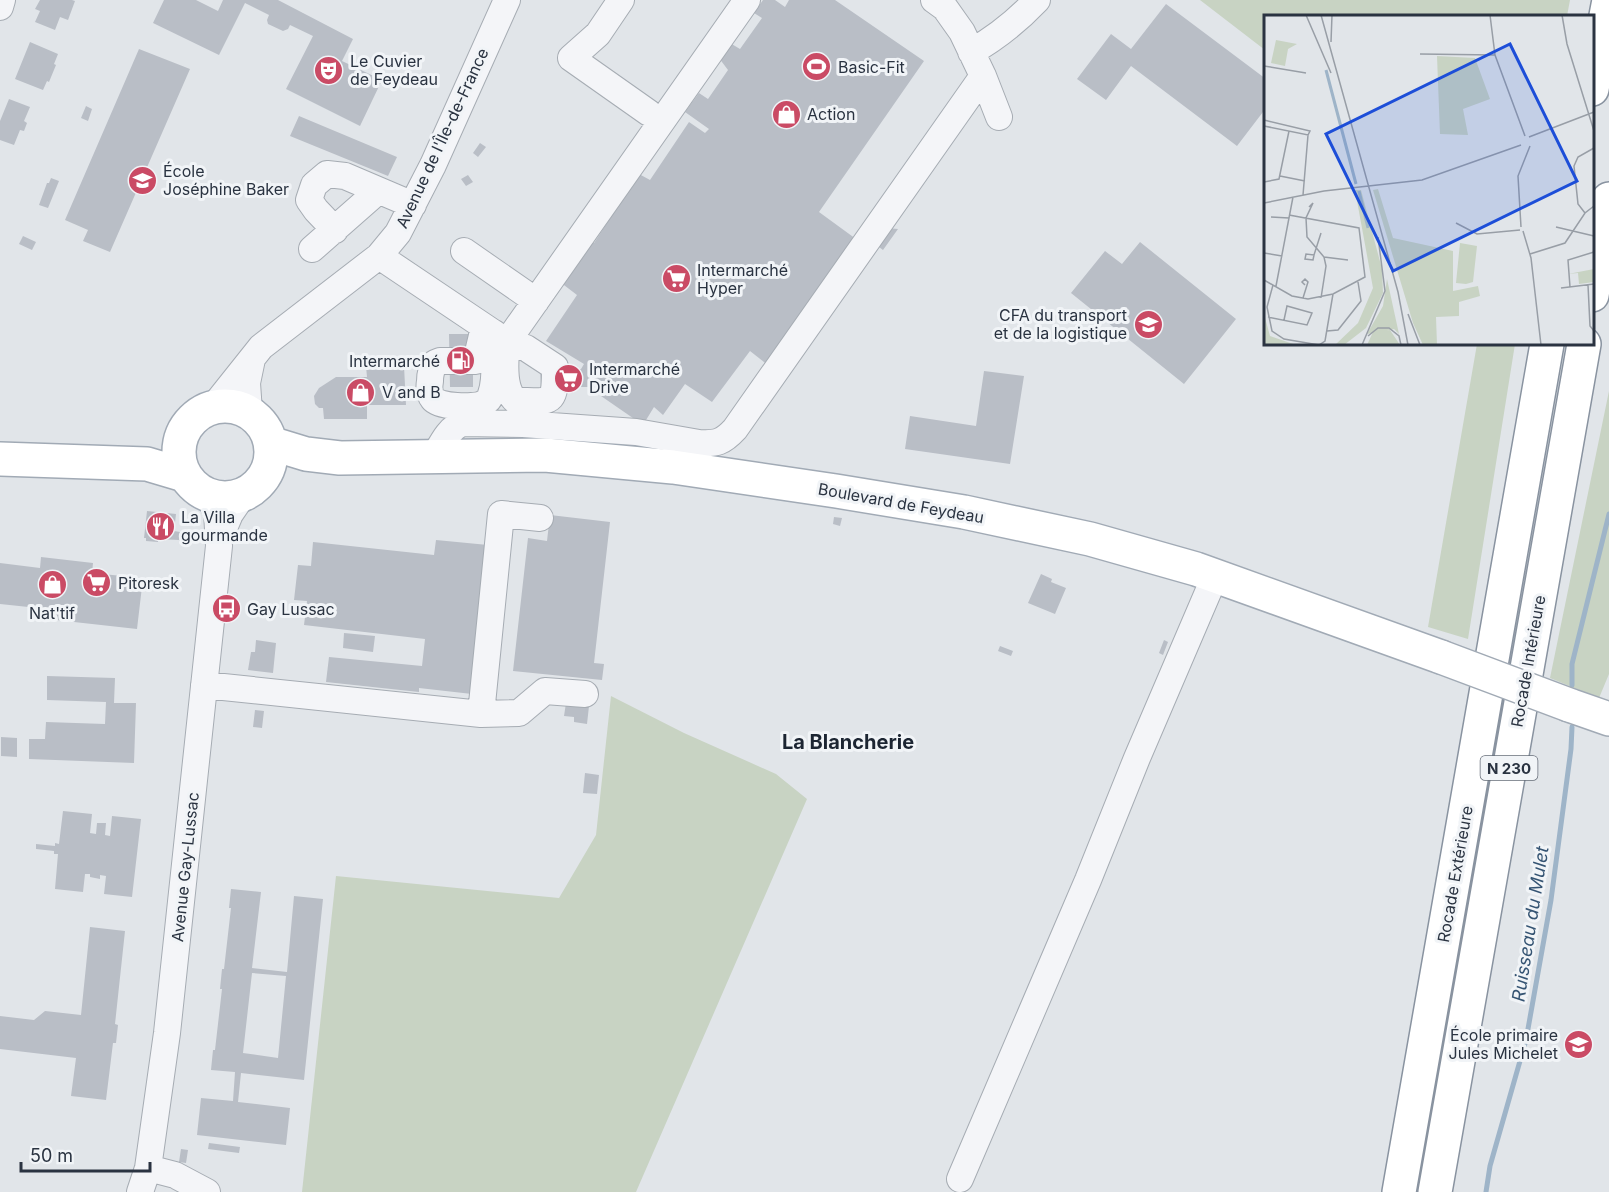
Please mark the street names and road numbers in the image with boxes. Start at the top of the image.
street label: Avenue de l'Île-de-France [391,45,493,231]
street label: Boulevard de Feydeau [816,479,986,527]
street label: Rocade Intérieure [1507,593,1549,729]
road number: N 230 [1480,756,1538,780]
street label: Avenue Gay-Lussac [167,791,203,943]
street label: Rocade Extérieure [1433,804,1477,944]

